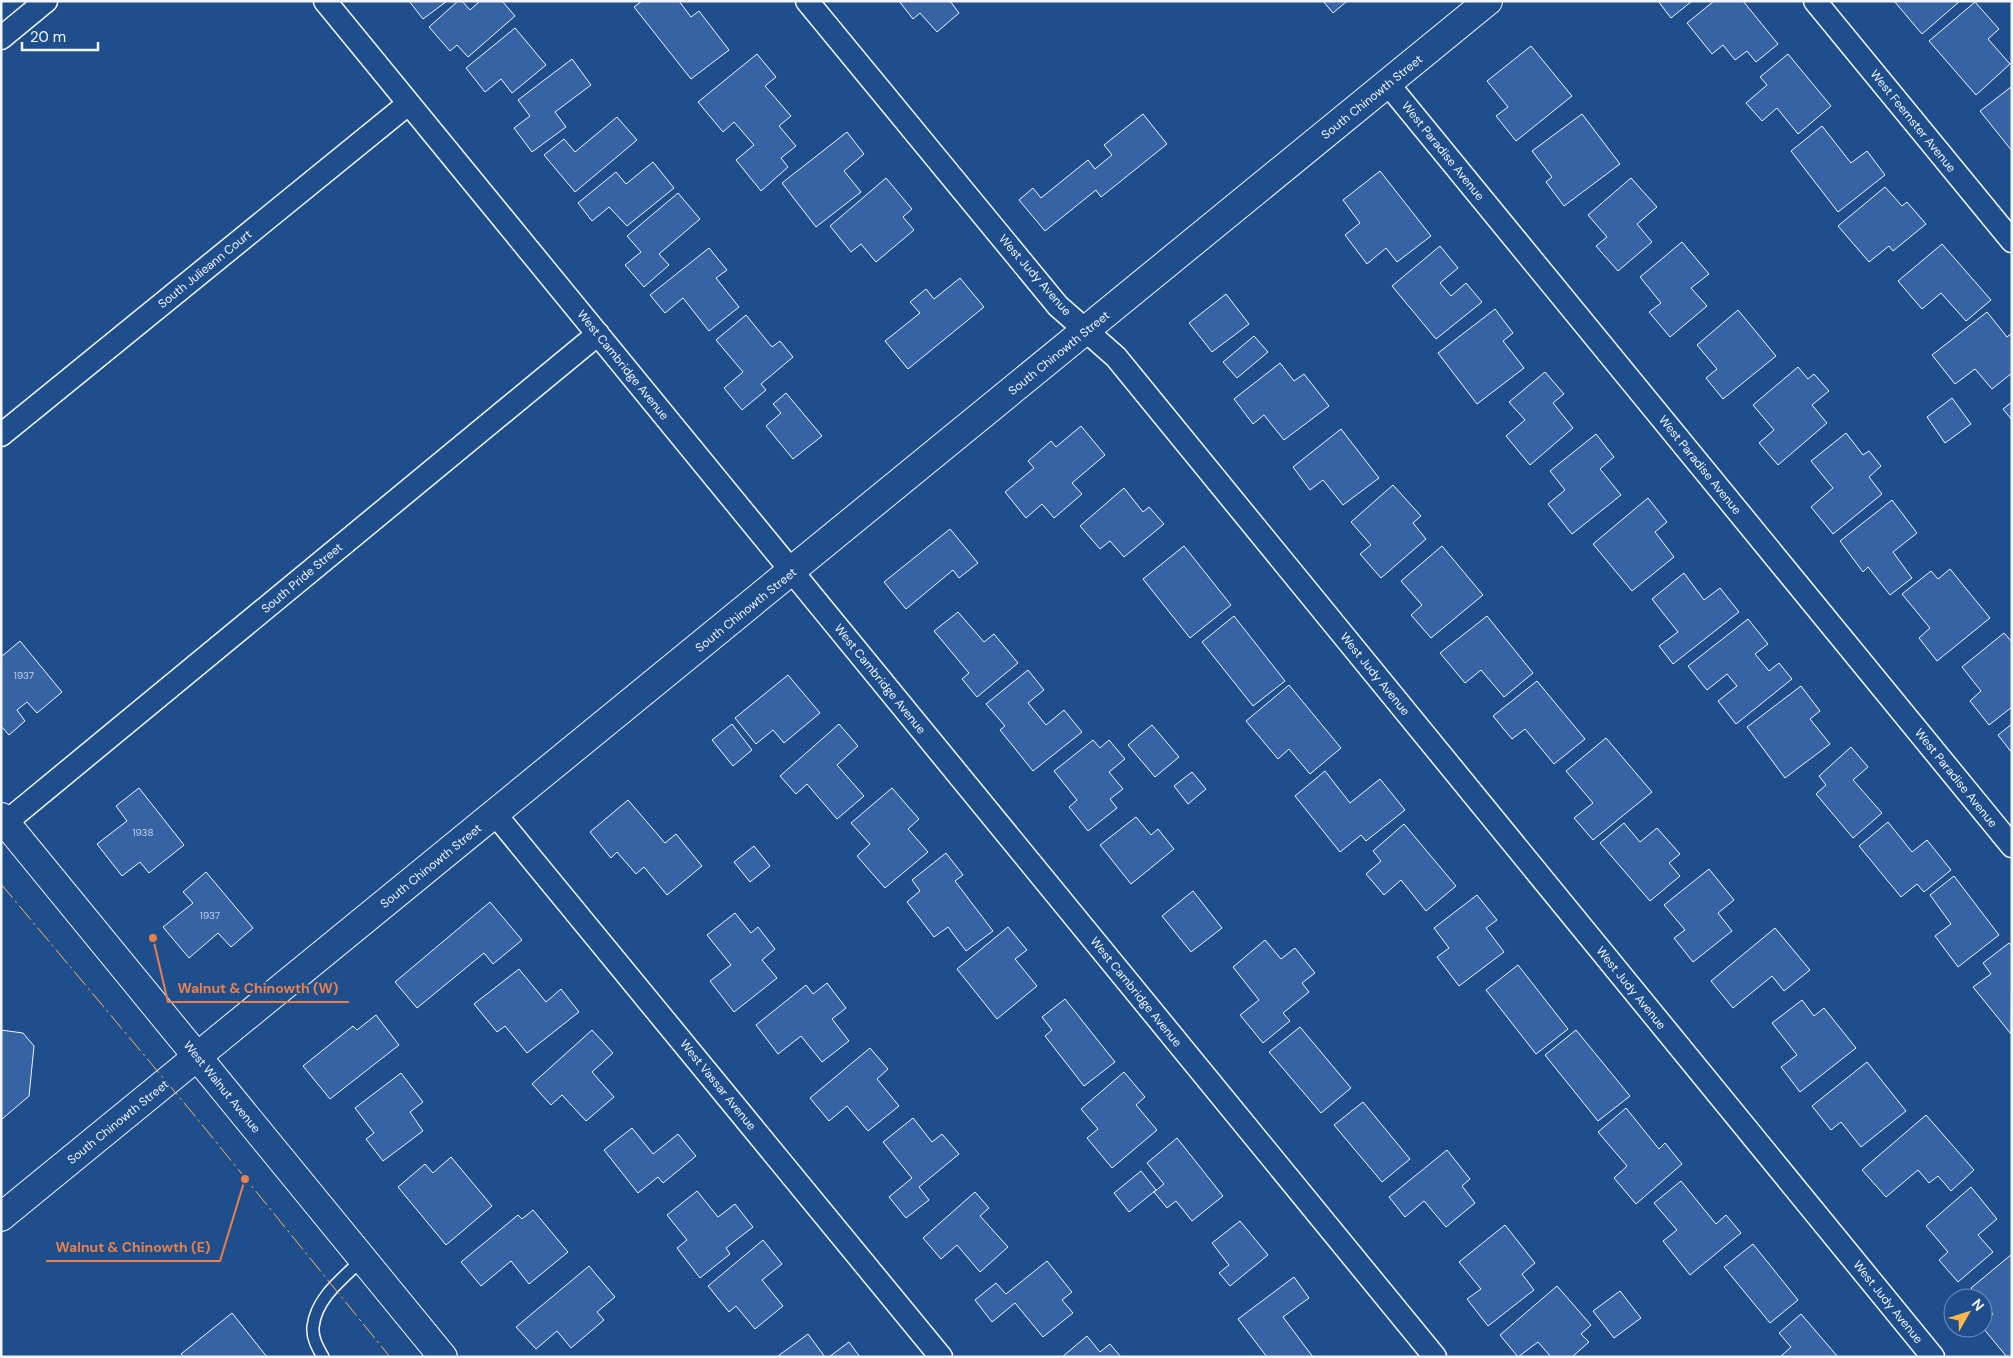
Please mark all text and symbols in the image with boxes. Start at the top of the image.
scale bar [22,20,99,52]
text: 20 m [30,27,66,47]
street label: South Chinowth Street [1318,51,1426,143]
street label: West Feemster Avenue [1867,66,1959,176]
street label: West Paradise Avenue [1398,98,1488,204]
street label: South Julieann Court [155,226,255,312]
street label: West Judy Avenue [995,231,1075,319]
street label: West Cambridge Avenue [574,307,672,423]
street label: South Chinowth Street [1005,307,1113,399]
street label: West Paradise Avenue [1655,412,1745,518]
street label: South Pride Street [258,539,346,617]
street label: South Chinowth Street [692,564,800,656]
street label: West Cambridge Avenue [831,621,929,737]
street label: West Judy Avenue [1337,629,1414,719]
house number: 1937 [14,669,34,682]
street label: West Paradise Avenue [1911,725,2001,831]
street label: South Chinowth Street [377,820,485,912]
house number: 1938 [132,826,154,839]
house number: 1937 [200,909,220,922]
street label: West Cambridge Avenue [1087,934,1185,1050]
street label: West Judy Avenue [1593,943,1670,1033]
callout: Walnut & Chinowth (W) [168,973,349,1002]
text: Walnut & Chinowth (W) [177,979,339,997]
street label: West Vassar Avenue [676,1036,760,1134]
street label: West Walnut Avenue [180,1038,264,1137]
street label: South Chinowth Street [64,1076,172,1168]
callout: Walnut & Chinowth (E) [46,1232,220,1261]
text: Walnut & Chinowth (E) [56,1238,211,1256]
street label: West Judy Avenue [1850,1257,1927,1347]
north arrow [1943,1288,1993,1338]
text: N [1968,1295,1988,1314]

